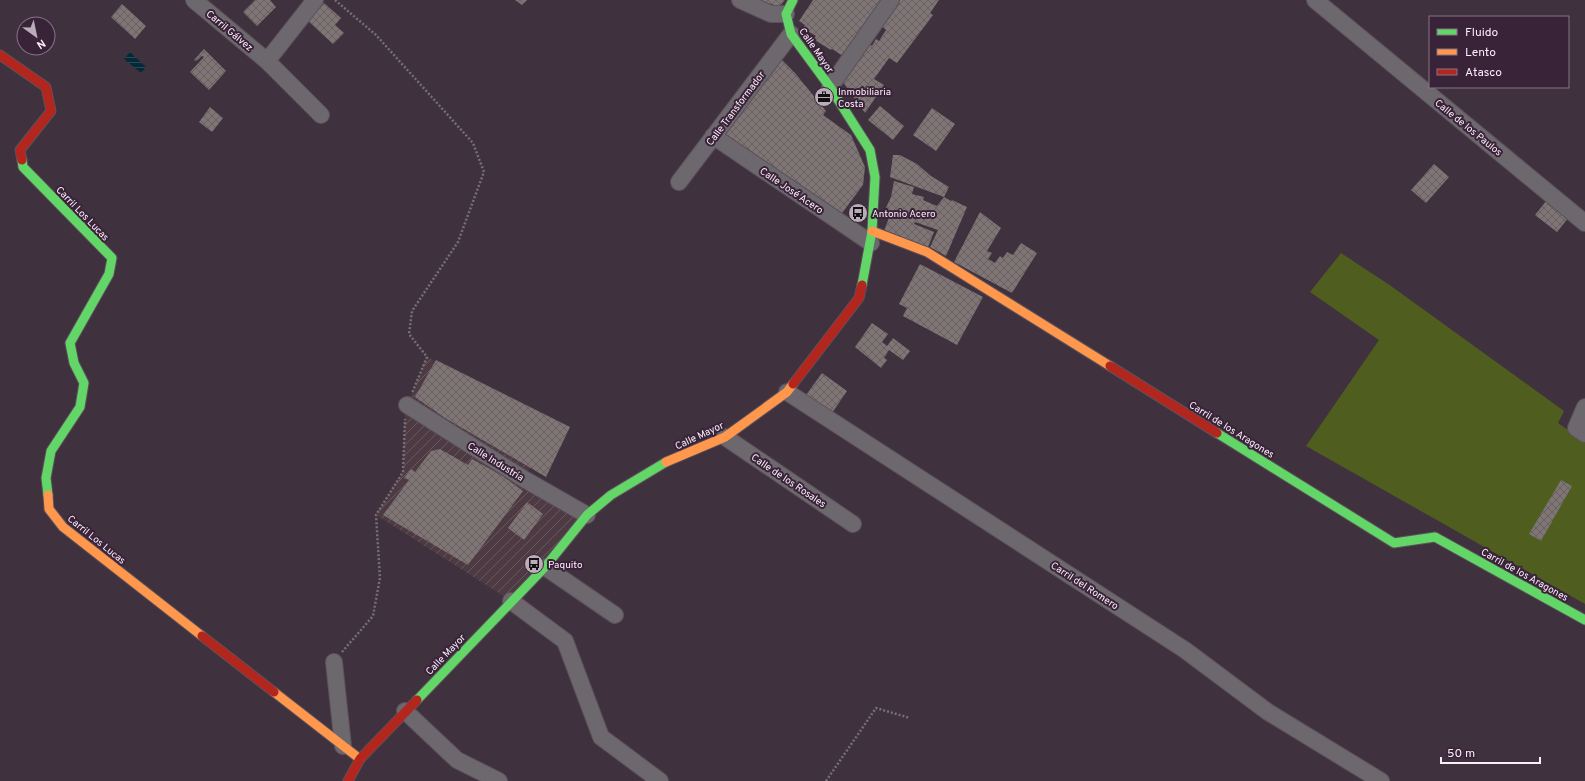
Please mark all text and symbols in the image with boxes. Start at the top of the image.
street label: Carril Gálvez [203,8,255,55]
north arrow [16,16,56,56]
legend [1429,16,1569,88]
text: Fluido [1465,25,1498,41]
street label: Calle Mayor [795,26,836,76]
text: N [34,36,48,52]
text: Lento [1465,45,1496,61]
text: Atasco [1465,65,1502,81]
street label: Calle Transformador [704,69,769,149]
office icon: Inmobiliaria Costa [813,86,835,108]
place label: Inmobiliaria Costa [838,86,891,111]
street label: Calle de los Paulos [1432,97,1505,160]
street label: Calle José Acero [757,165,826,218]
street label: Carril Los Lucas [53,184,112,244]
bus stop icon: Antonio Acero [847,202,869,224]
place label: Antonio Acero [872,208,936,221]
street label: Carril de los Aragones [1186,399,1276,462]
street label: Calle Mayor [673,419,726,453]
street label: Calle Industria [465,440,526,485]
street label: Calle de los Rosales [748,451,828,511]
street label: Carril Los Lucas [64,513,128,568]
street label: Carril de los Aragones [1478,546,1570,605]
bus stop icon: Paquito [523,553,545,575]
place label: Paquito [548,559,583,572]
street label: Carril del Romero [1048,559,1121,613]
street label: Calle Mayor [423,632,469,678]
scale bar [1441,739,1540,765]
text: 50 m [1447,746,1475,762]

